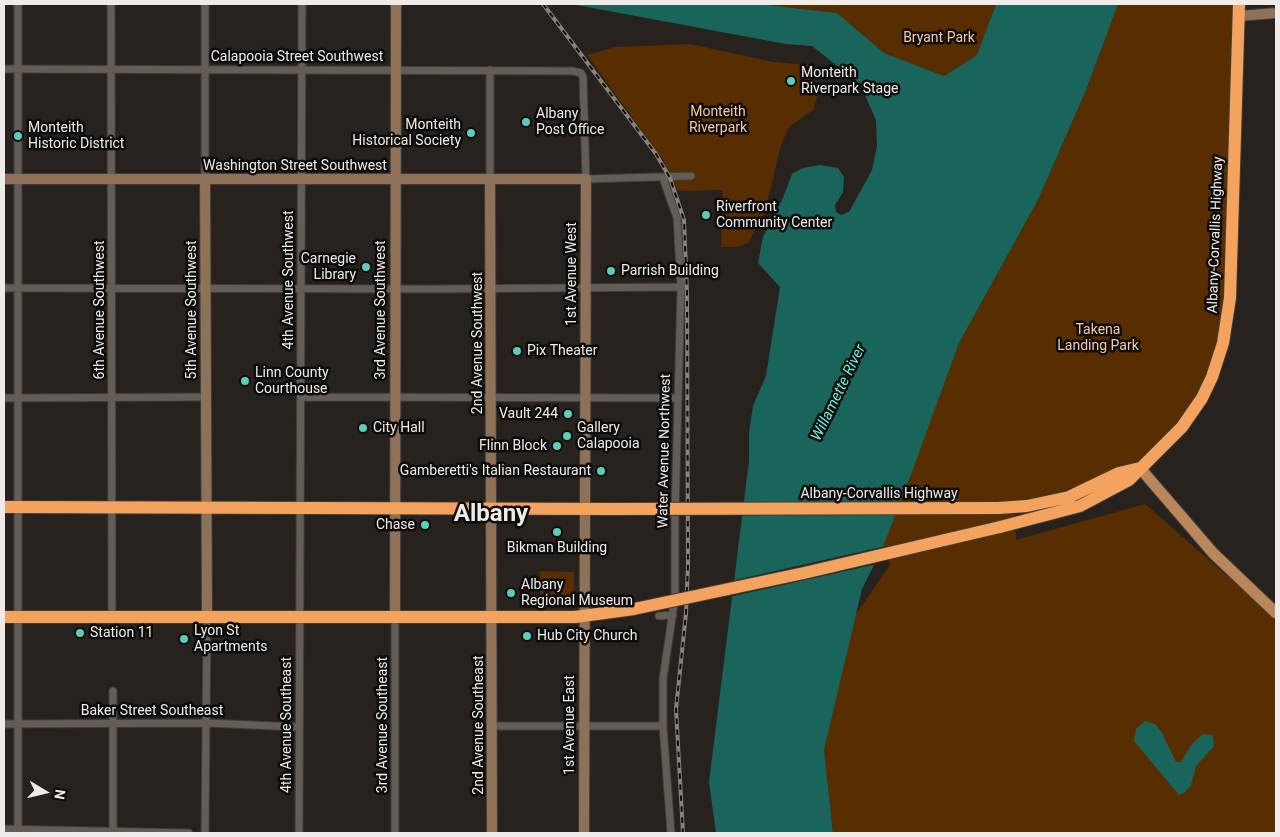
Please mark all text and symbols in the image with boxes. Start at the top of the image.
park label: Bryant Park [903,30,975,46]
street label: Calapooia Street Southwest [211,49,383,65]
place label: Monteith Riverpark Stage [801,65,898,98]
marker: Monteith Riverpark Stage [785,75,797,87]
park label: Monteith Riverpark [689,104,747,136]
place label: Albany Post Office [536,106,604,138]
marker: Albany Post Office [520,116,532,128]
place label: Monteith Historical Society [352,117,461,150]
place label: Monteith Historic District [28,120,124,152]
marker: Monteith Historical Society [465,127,477,139]
marker: Monteith Historic District [12,130,24,142]
street label: Albany-Corvallis Highway [1205,156,1227,314]
street label: Washington Street Southwest [203,158,387,174]
place label: Riverfront Community Center [716,199,832,232]
marker: Riverfront Community Center [700,209,712,221]
street label: 4th Avenue Southwest [281,211,297,349]
street label: 1st Avenue West [564,222,580,326]
street label: 3rd Avenue Southwest [373,240,389,380]
street label: 6th Avenue Southwest [92,241,108,379]
street label: 5th Avenue Southwest [184,241,200,379]
place label: Carnegie Library [301,251,356,284]
marker: Carnegie Library [360,261,372,273]
place label: Parrish Building [621,263,719,279]
marker: Parrish Building [605,265,617,277]
street label: 2nd Avenue Southwest [470,272,486,414]
park label: Takena Landing Park [1057,322,1139,354]
water label: Willamette River [808,342,870,444]
place label: Pix Theater [527,343,598,359]
marker: Pix Theater [511,345,523,357]
place label: Linn County Courthouse [255,365,329,398]
street label: Water Avenue Northwest [655,374,675,528]
marker: Linn County Courthouse [239,375,251,387]
place label: Vault 244 [499,406,558,422]
marker: Vault 244 [562,408,574,420]
place label: City Hall [373,420,425,436]
place label: Gallery Calapooia [577,420,640,452]
marker: City Hall [357,422,369,434]
marker: Gallery Calapooia [561,430,573,442]
place label: Flinn Block [479,438,547,454]
marker: Flinn Block [551,440,563,452]
place label: Gamberetti's Italian Restaurant [400,463,591,479]
marker: Gamberetti's Italian Restaurant [595,465,607,477]
street label: Albany-Corvallis Highway [800,486,958,502]
district label: Albany [454,501,528,529]
place label: Chase [376,517,415,533]
marker: Chase [419,519,431,531]
marker: Bikman Building [551,526,563,538]
place label: Bikman Building [507,540,607,556]
place label: Albany Regional Museum [521,577,633,610]
marker: Albany Regional Museum [505,587,517,599]
place label: Lyon St Apartments [194,623,268,656]
place label: Station 11 [90,625,153,641]
marker: Station 11 [74,627,86,639]
place label: Hub City Church [537,628,637,644]
marker: Hub City Church [521,630,533,642]
marker: Lyon St Apartments [178,633,190,645]
street label: 2nd Avenue Southeast [471,655,487,795]
street label: 4th Avenue Southeast [279,657,295,793]
street label: 3rd Avenue Southeast [375,657,391,793]
street label: 1st Avenue East [562,675,578,775]
street label: Baker Street Southeast [81,703,223,719]
north arrow [20,767,70,817]
text: N [51,788,68,800]

